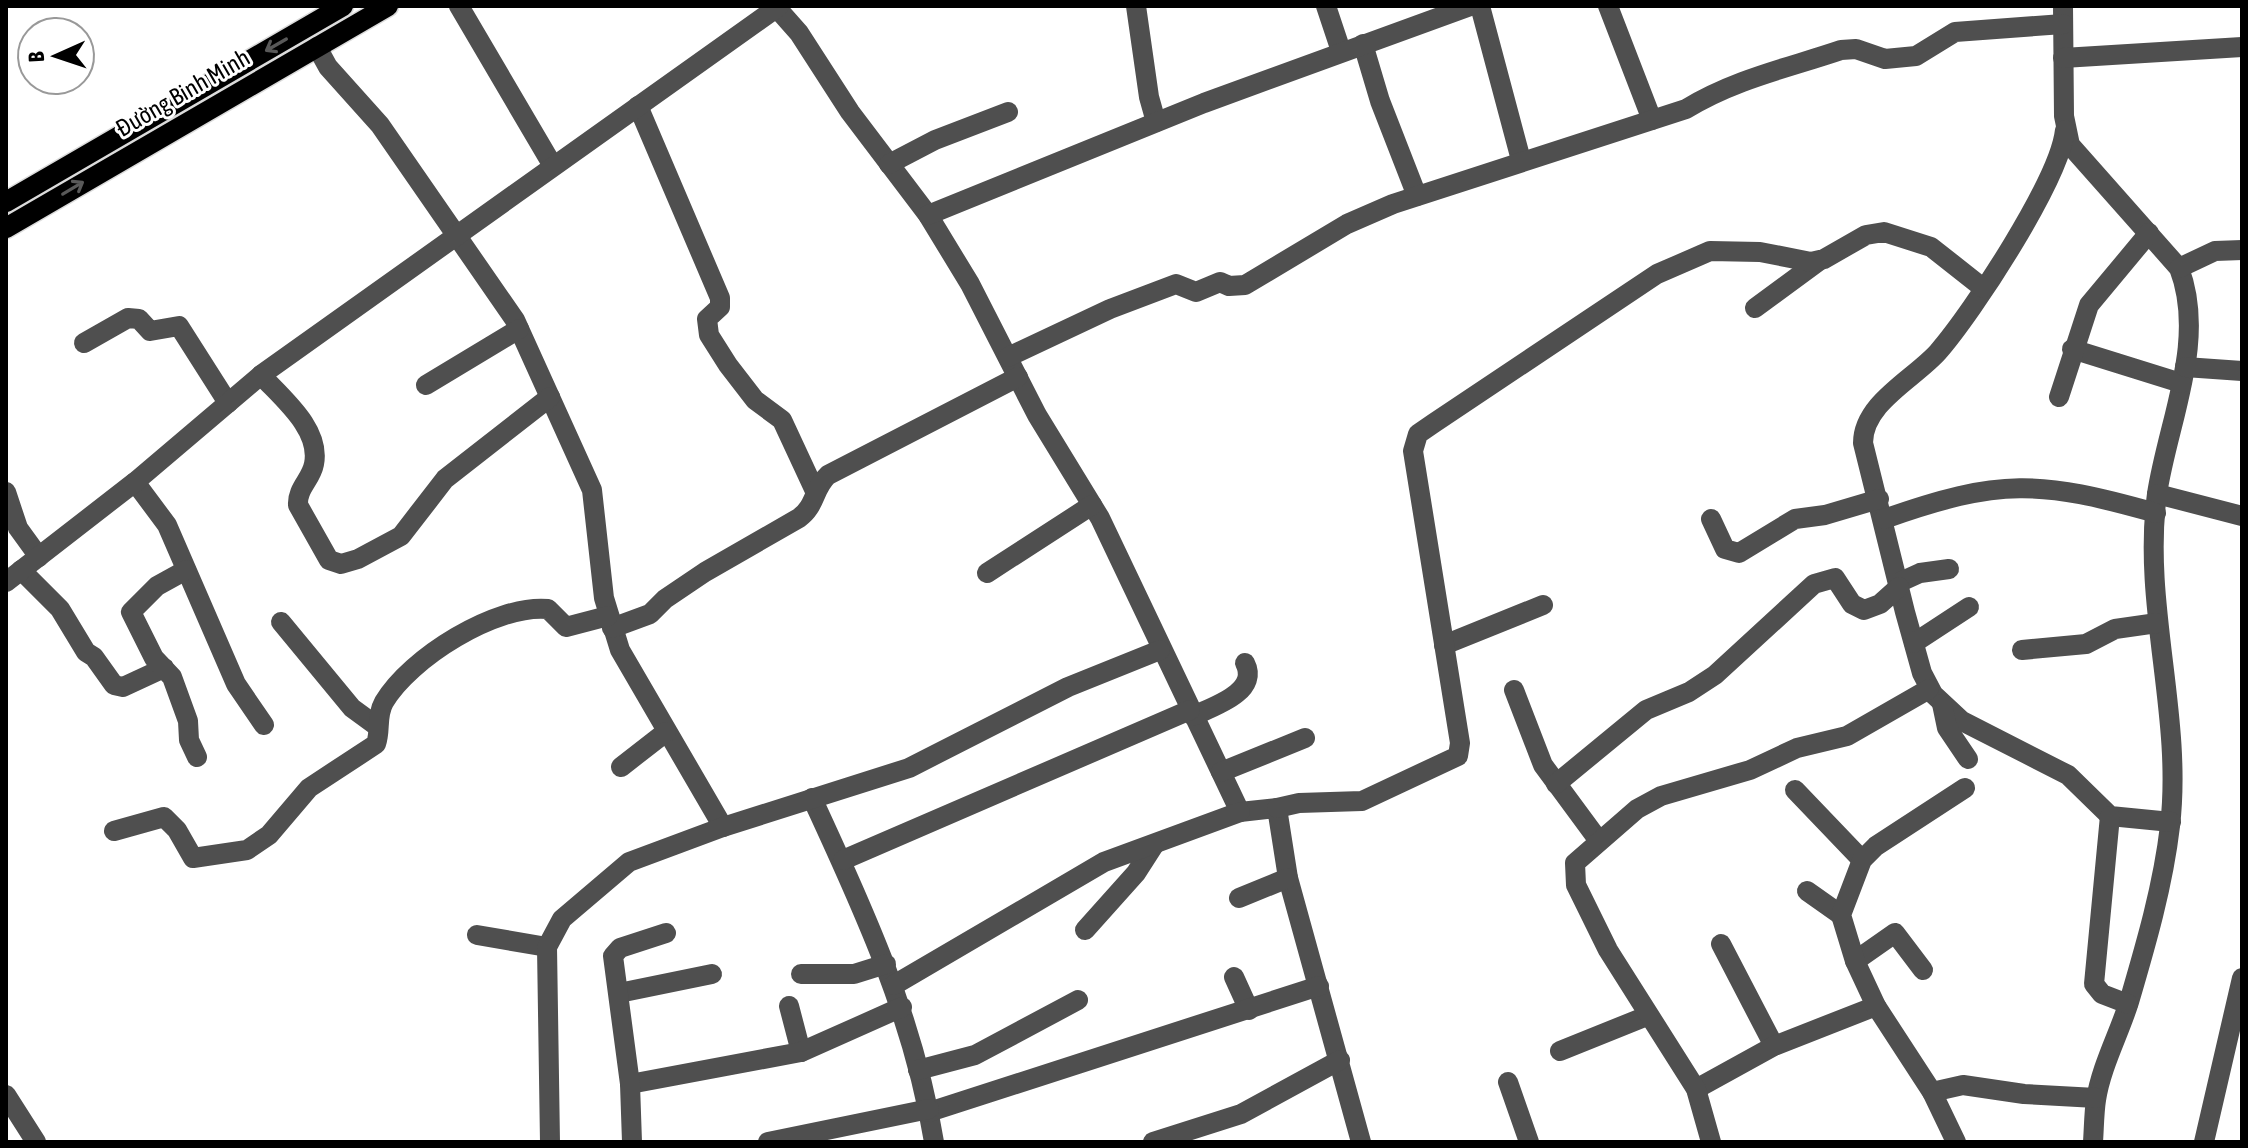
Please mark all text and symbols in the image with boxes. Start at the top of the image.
north arrow [16,16,96,96]
one-way arrow [264,38,288,53]
street label: Đường Binh Minh [111,43,254,142]
text: B [23,51,49,63]
one-way arrow [61,179,84,195]

